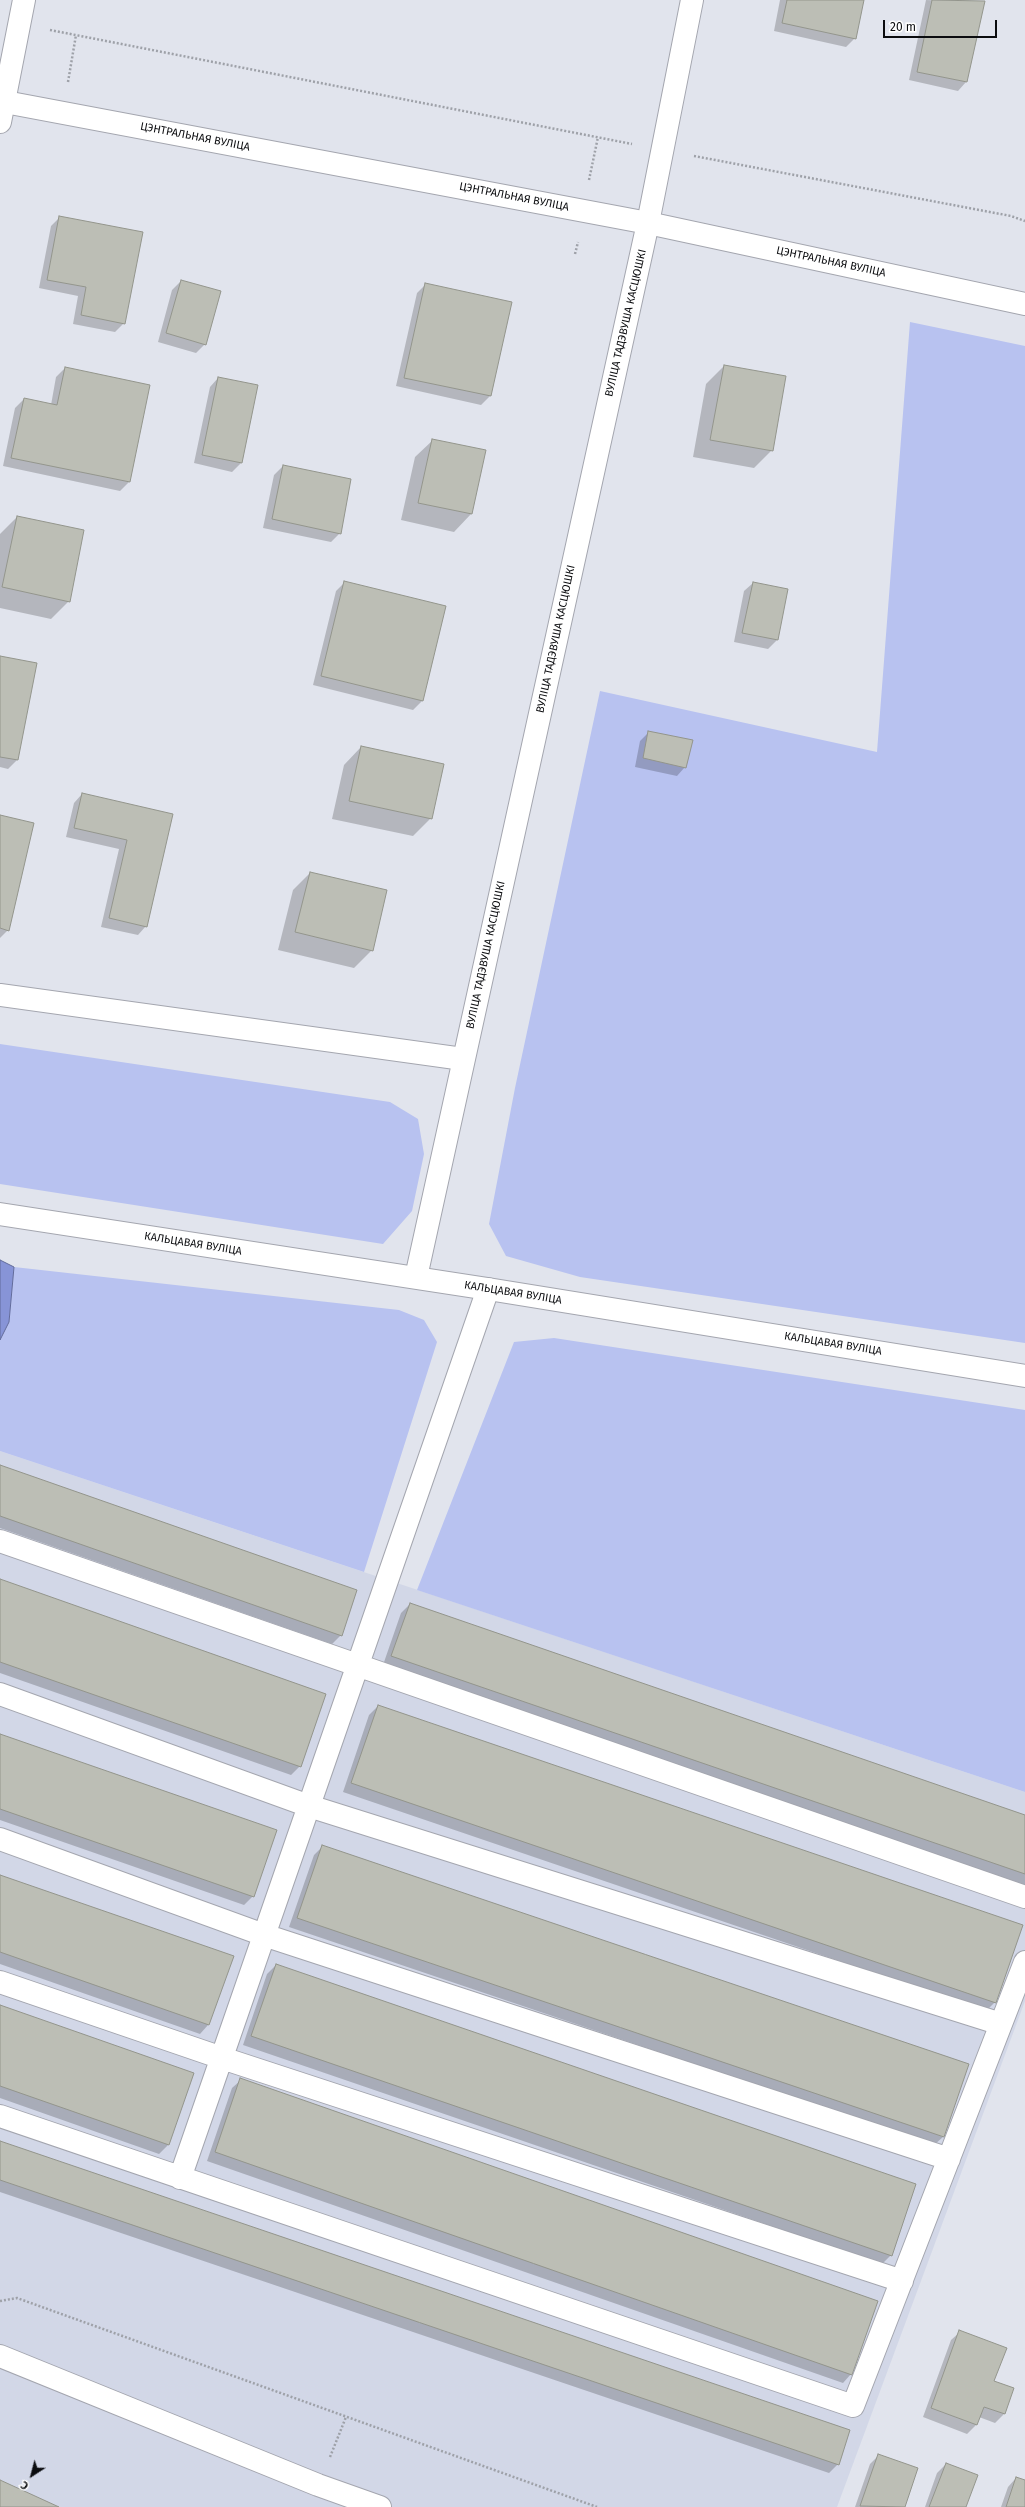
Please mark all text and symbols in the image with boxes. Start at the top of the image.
scale bar [885,12,999,38]
text: 20 m [890,20,916,34]
street label: ЦЭНТРАЛЬНАЯ ВУЛІЦА [139,120,251,154]
street label: ЦЭНТРАЛЬНАЯ ВУЛІЦА [458,180,570,214]
street label: ЦЭНТРАЛЬНАЯ ВУЛІЦА [775,244,887,280]
street label: ВУЛІЦА ТАДЭВУША КАСЦЮШКІ [603,248,649,398]
street label: ВУЛІЦА ТАДЭВУША КАСЦЮШКІ [534,564,578,714]
street label: ВУЛІЦА ТАДЭВУША КАСЦЮШКІ [464,880,508,1030]
street label: КАЛЬЦАВАЯ ВУЛІЦА [143,1230,243,1258]
street label: КАЛЬЦАВАЯ ВУЛІЦА [463,1279,563,1307]
street label: КАЛЬЦАВАЯ ВУЛІЦА [783,1330,883,1358]
north arrow [12,2455,52,2495]
text: С [18,2478,31,2492]

